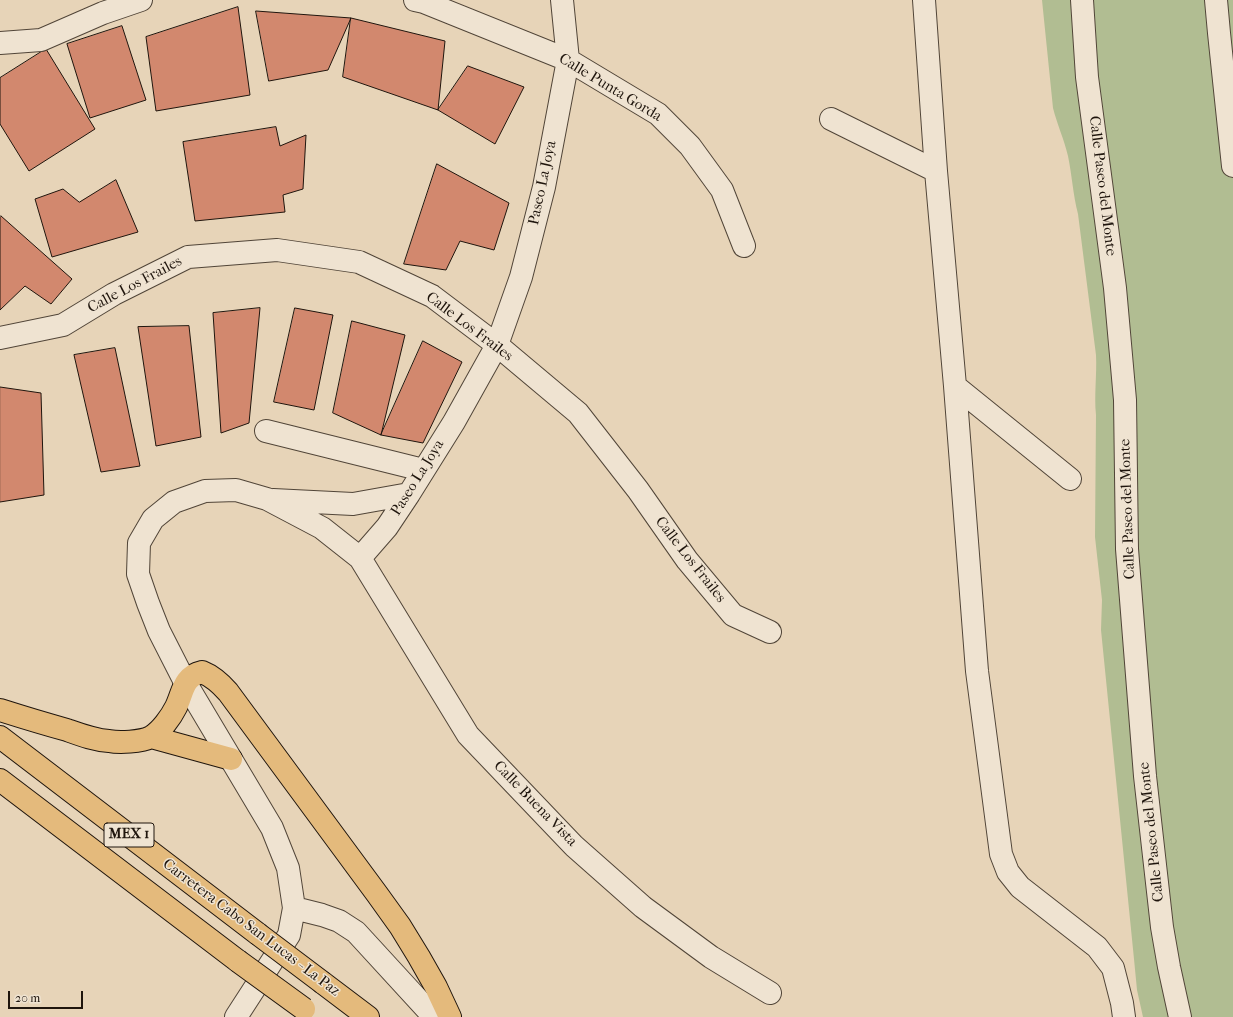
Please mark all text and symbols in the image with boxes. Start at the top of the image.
street label: Calle Punta Gorda [555,50,665,126]
street label: Calle Paseo del Monte [1084,115,1120,257]
street label: Paseo La Joya [525,139,561,227]
street label: Calle Los Frailes [85,253,185,317]
street label: Calle Los Frailes [422,288,516,366]
street label: Paseo La Joya [388,437,448,519]
street label: Calle Paseo del Monte [1117,438,1139,580]
street label: Calle Los Frailes [651,513,729,607]
street label: Calle Buena Vista [490,757,580,851]
street label: Calle Paseo del Monte [1136,761,1168,903]
road number: MEX 1 [104,823,154,847]
street label: Carretera Cabo San Lucas - La Paz [159,855,343,1001]
scale bar [10,983,85,1009]
text: 20 m [15,991,40,1005]

